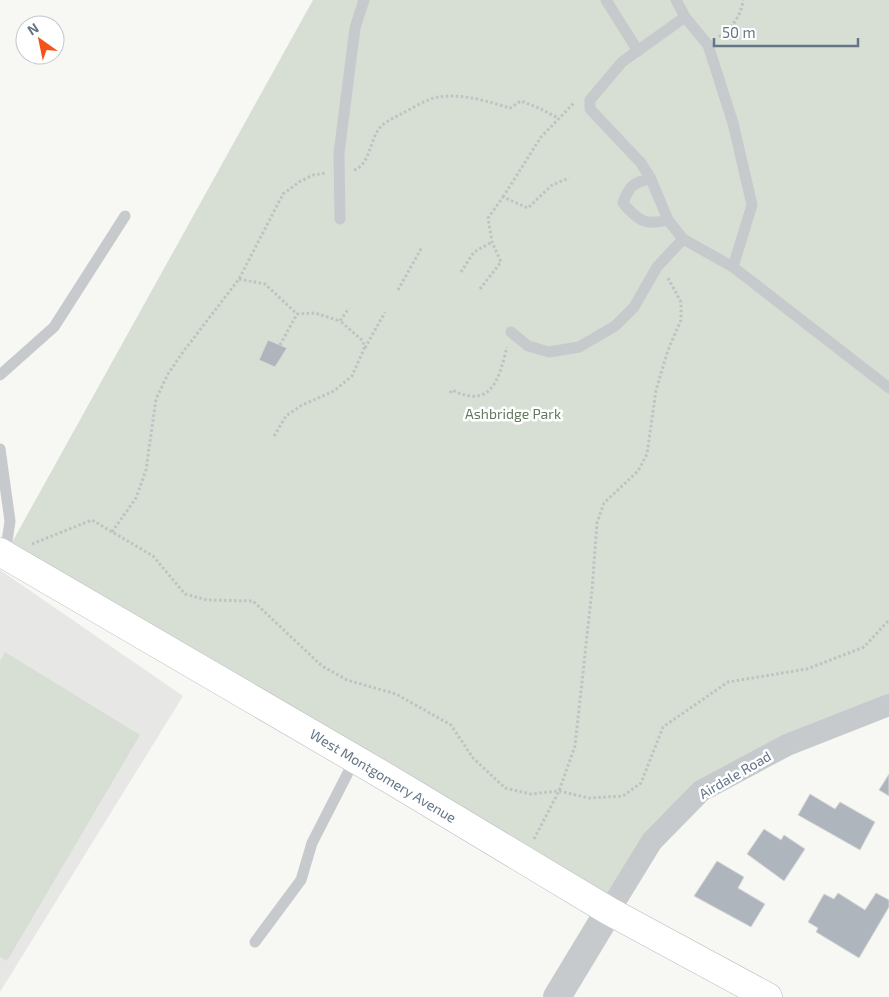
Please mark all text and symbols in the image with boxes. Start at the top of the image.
north arrow [15,15,65,65]
scale bar [714,15,858,47]
text: N [24,19,42,39]
text: 50 m [722,23,756,41]
park label: Ashbridge Park [465,405,561,422]
street label: West Montgomery Avenue [307,725,460,826]
street label: Airdale Road [696,747,774,802]

